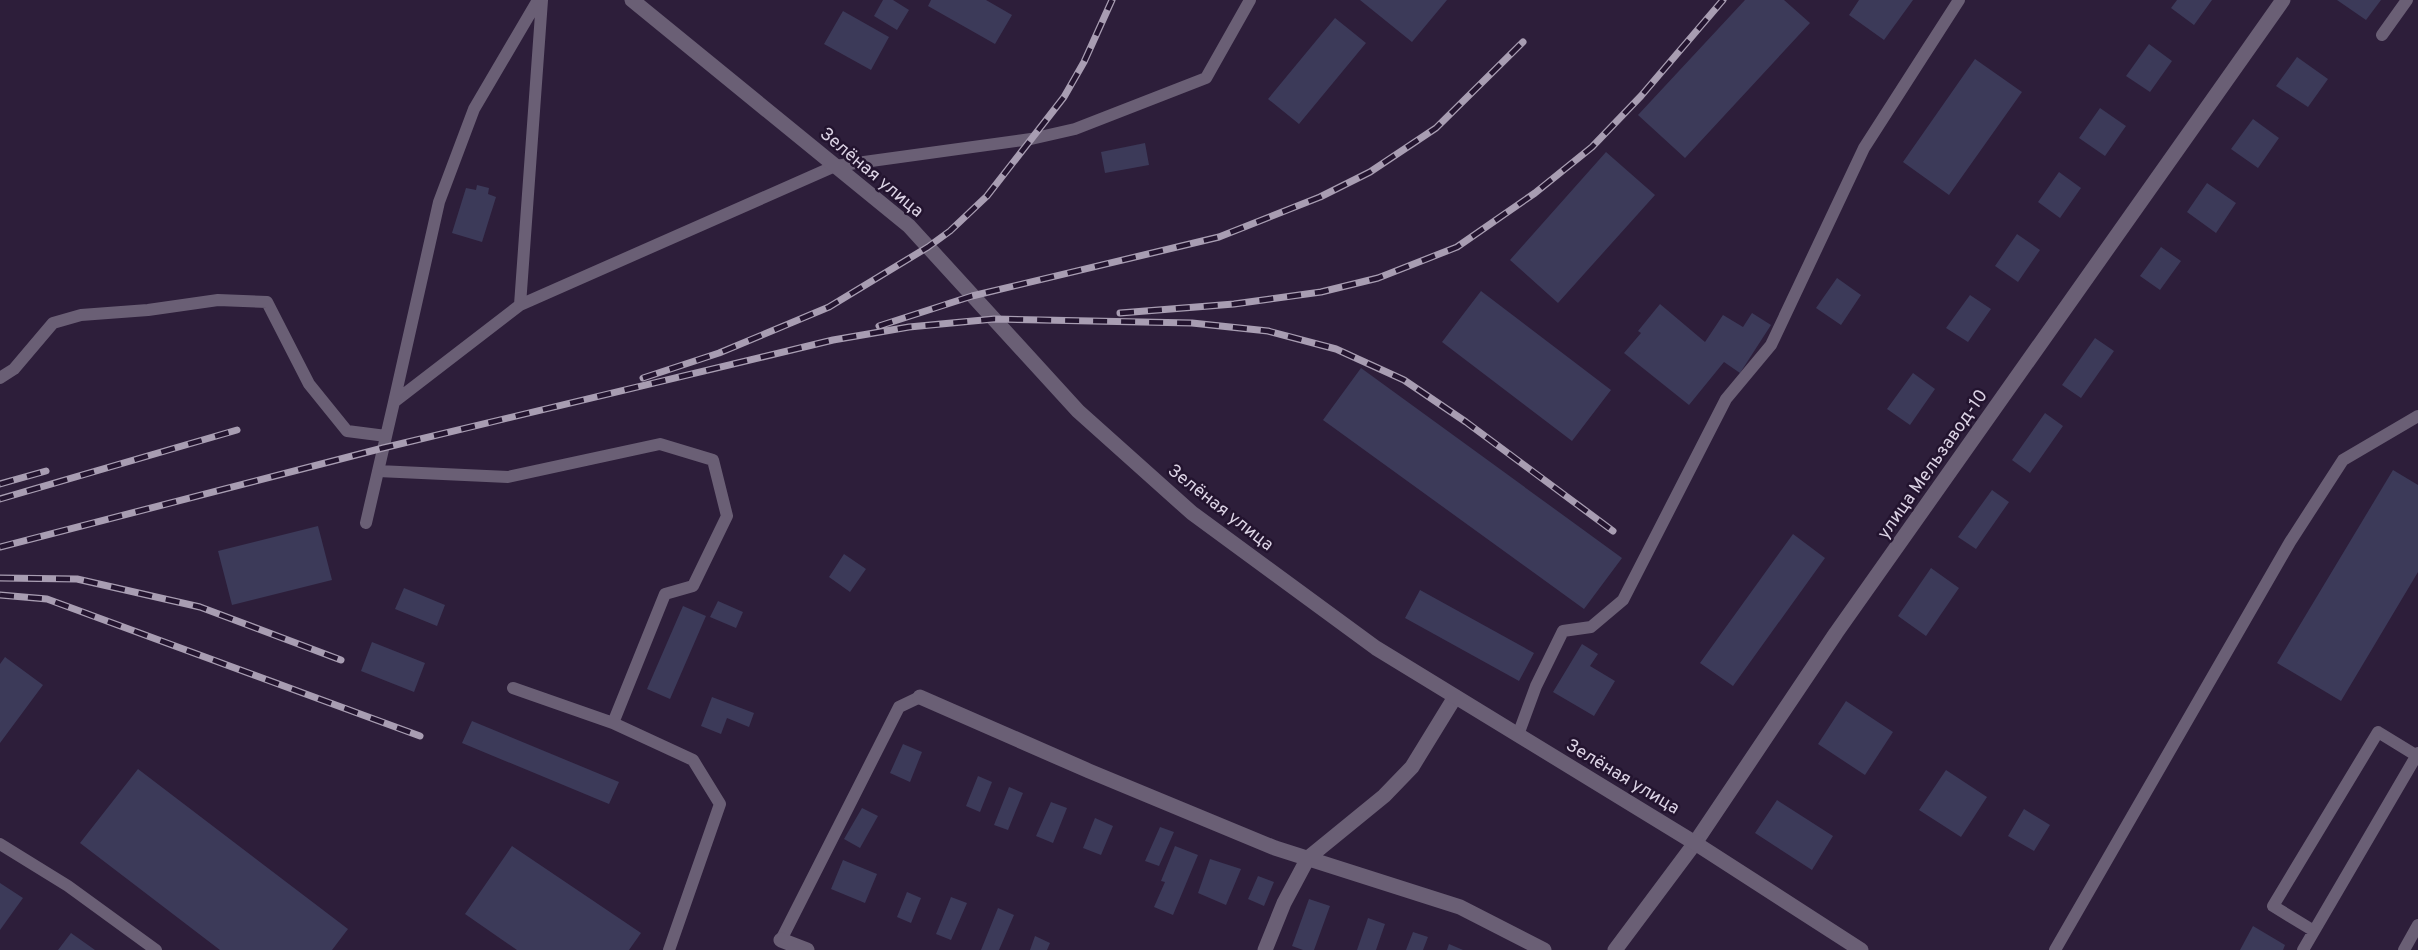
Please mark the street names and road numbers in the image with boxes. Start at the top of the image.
street label: Зелёная улица [814,123,928,223]
street label: улица Мельзавод-10 [1873,385,1994,544]
street label: Зелёная улица [1162,460,1278,557]
street label: Зелёная улица [1561,734,1683,820]

